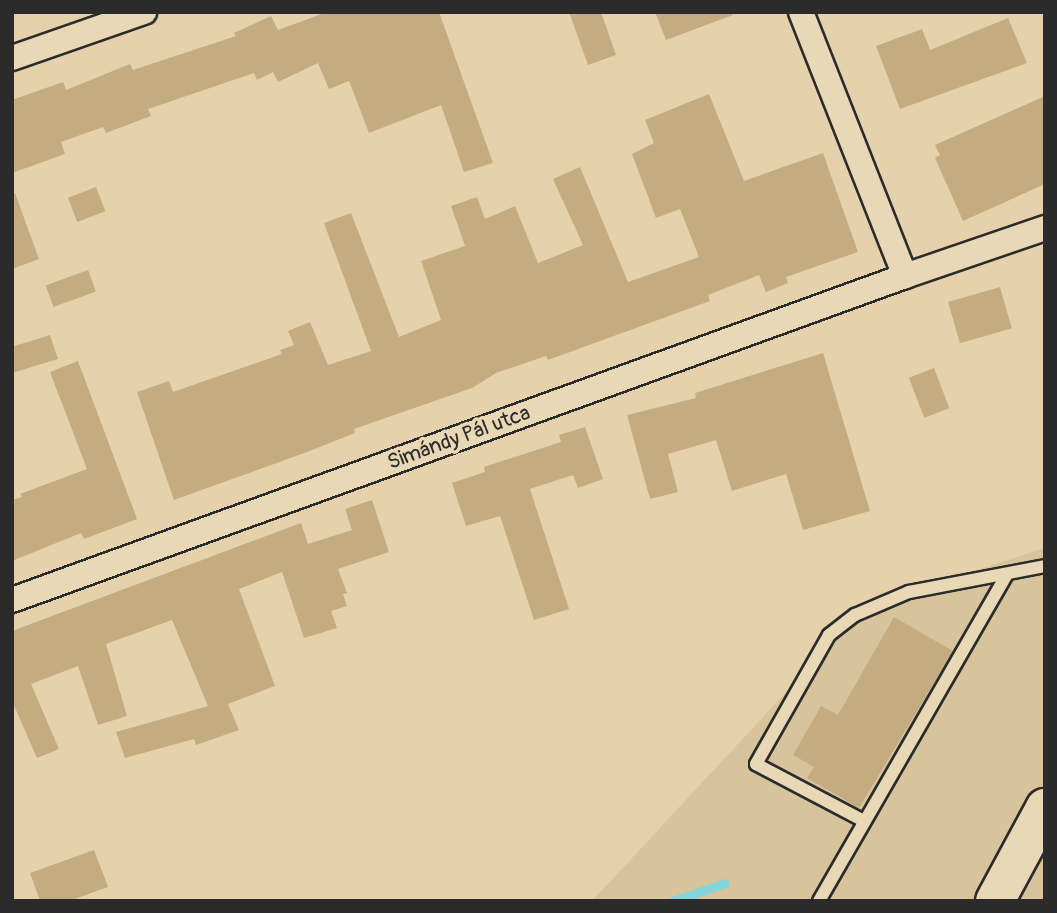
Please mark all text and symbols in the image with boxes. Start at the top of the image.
street label: Simándy Pál utca [384,401,534,475]

